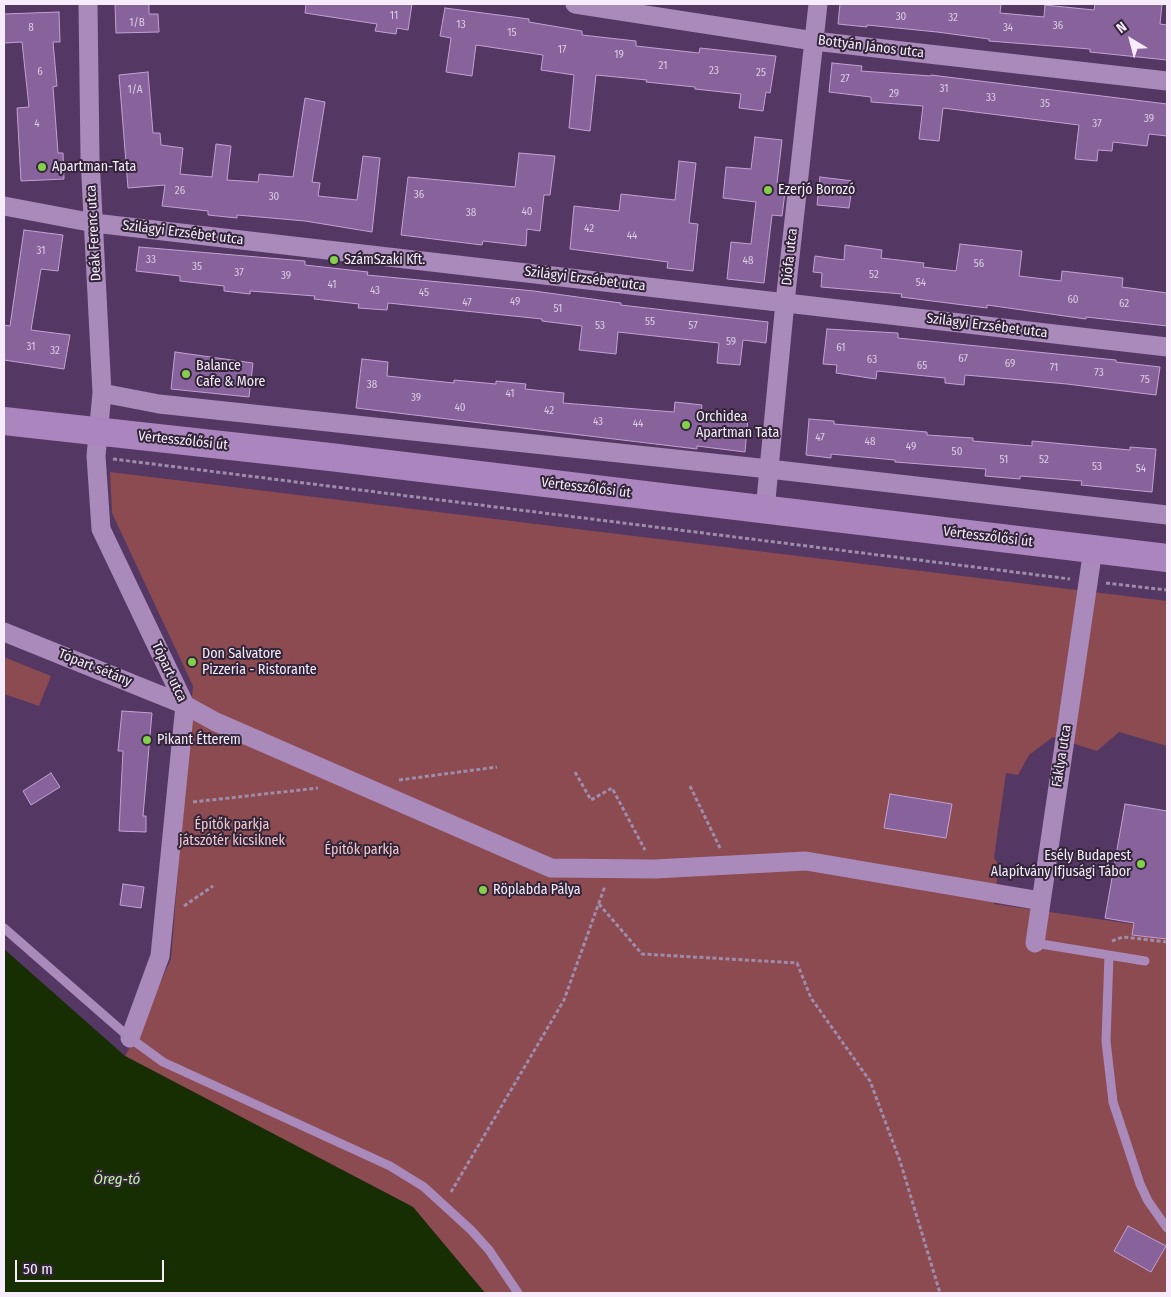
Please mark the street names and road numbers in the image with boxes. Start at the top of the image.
street label: Bottyán János utca [817,32,925,62]
street label: Deák Ferenc utca [83,184,105,282]
street label: Szilágyi Erzsébet utca [121,217,245,249]
street label: Diófa utca [779,227,801,287]
street label: Szilágyi Erzsébet utca [523,263,647,295]
street label: Szilágyi Erzsébet utca [925,310,1049,342]
street label: Vértesszőlősi út [137,428,229,454]
street label: Vértesszőlősi út [540,474,632,502]
street label: Vértesszőlősi út [942,523,1034,551]
street label: Tópart utca [148,639,190,705]
street label: Tópart sétány [56,646,134,690]
street label: Fáklya utca [1049,724,1075,788]

